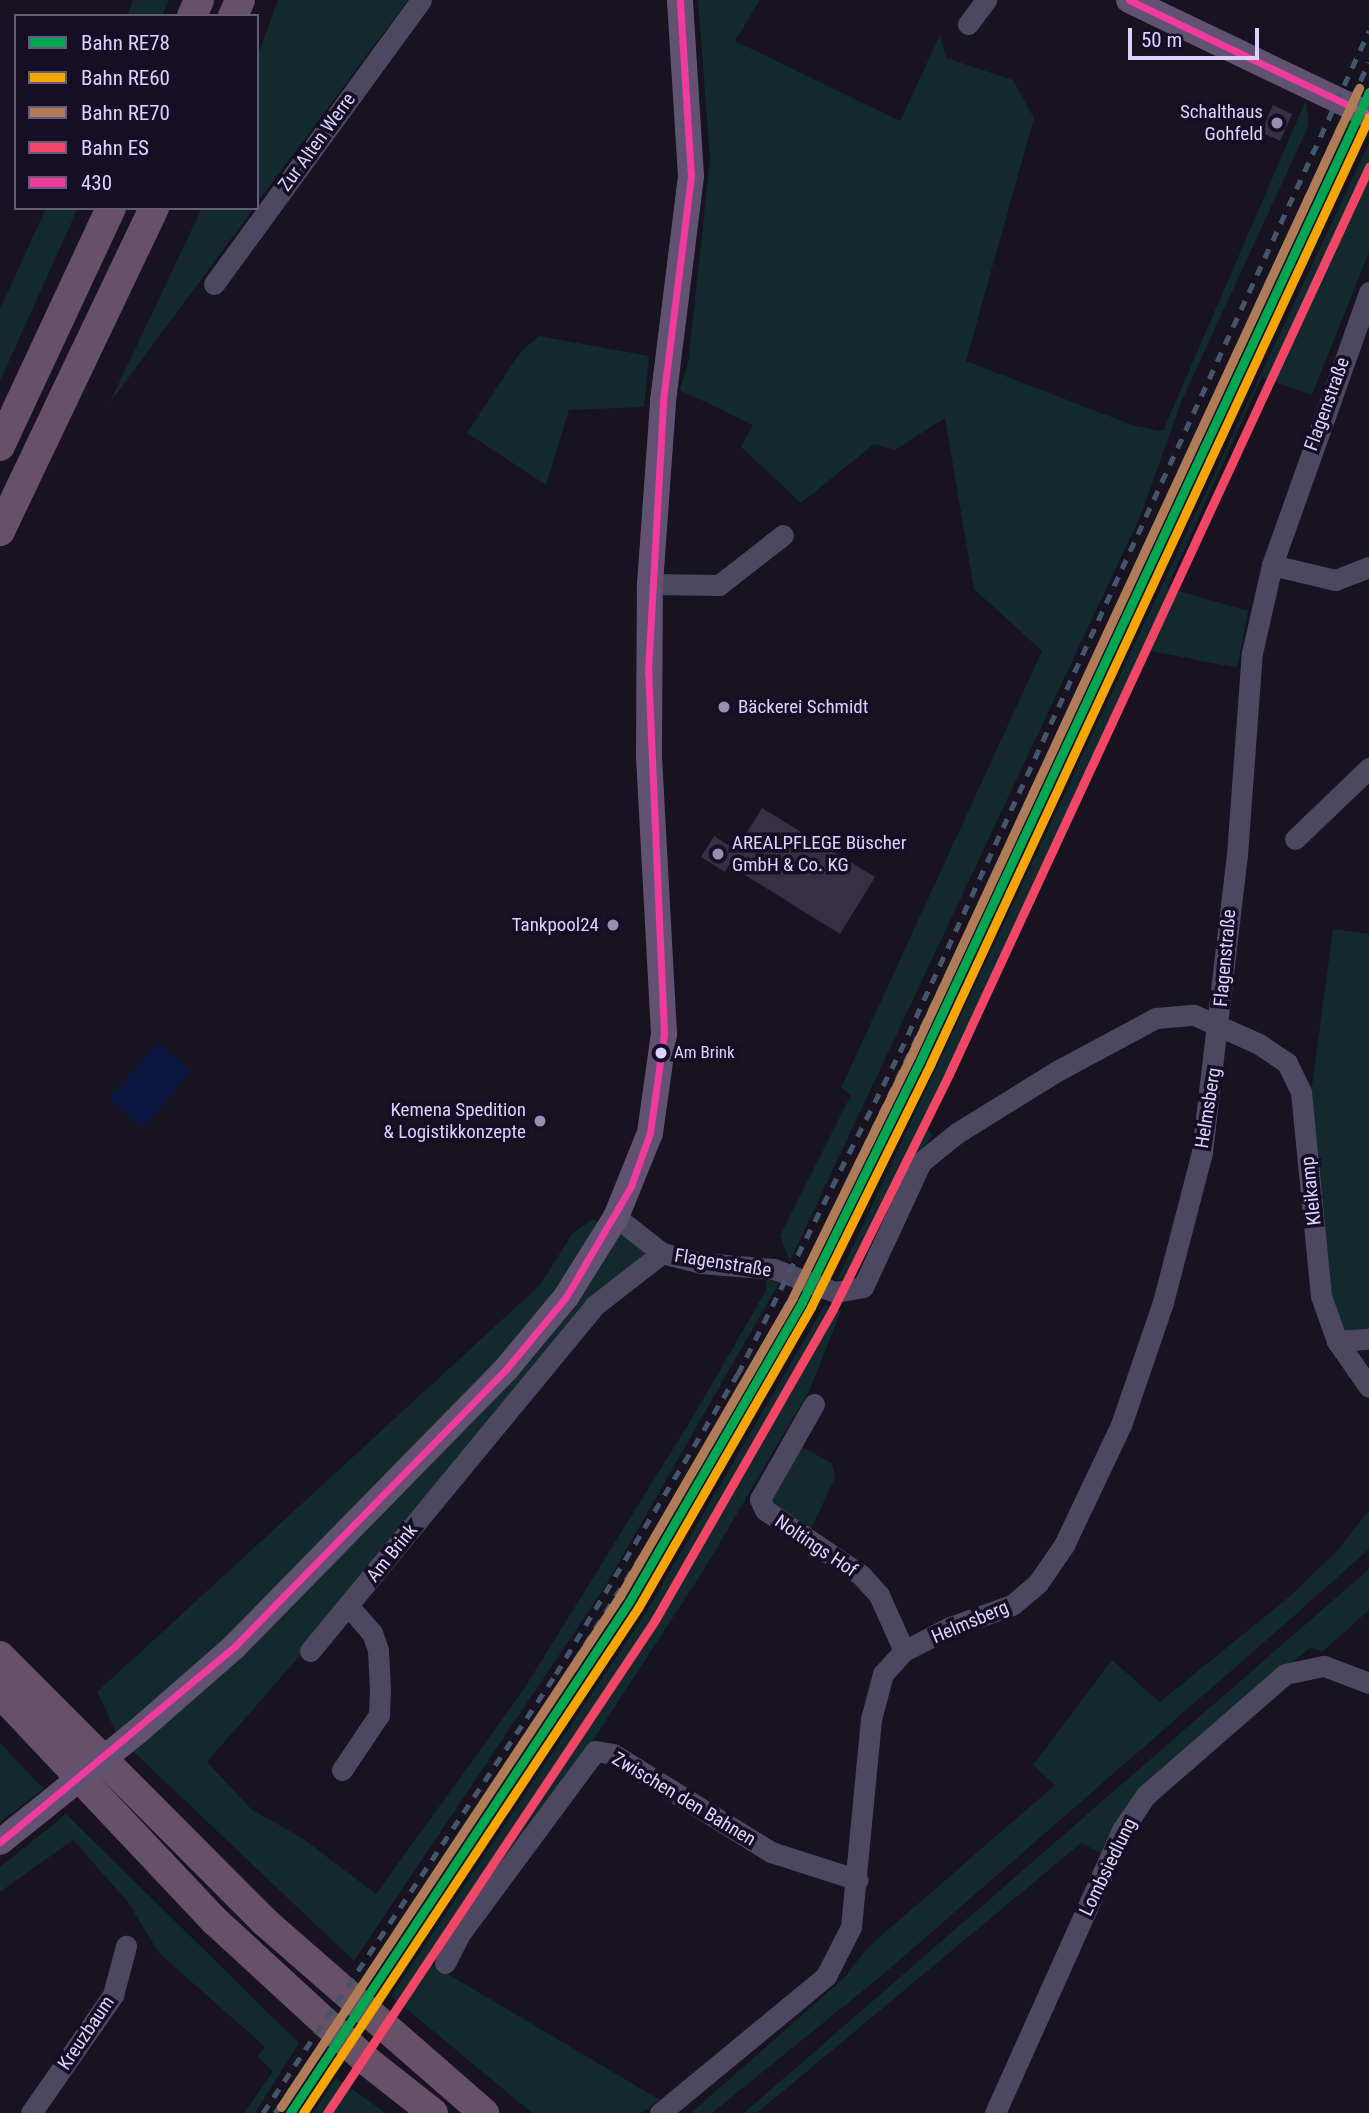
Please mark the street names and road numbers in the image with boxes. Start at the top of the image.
street label: Zur Alten Werre [274,88,360,196]
street label: Flagenstraße [1300,354,1354,454]
street label: Flagenstraße [1209,908,1241,1008]
street label: Helmsberg [1190,1066,1226,1150]
street label: Kleikamp [1296,1155,1326,1227]
street label: Flagenstraße [673,1244,773,1282]
street label: Noltings Hof [770,1510,862,1582]
street label: Am Brink [362,1519,422,1587]
street label: Helmsberg [928,1596,1012,1648]
street label: Zwischen den Bahnen [608,1747,760,1851]
street label: Lombsiedlung [1075,1814,1141,1920]
street label: Kreuzbaum [53,1992,119,2074]

